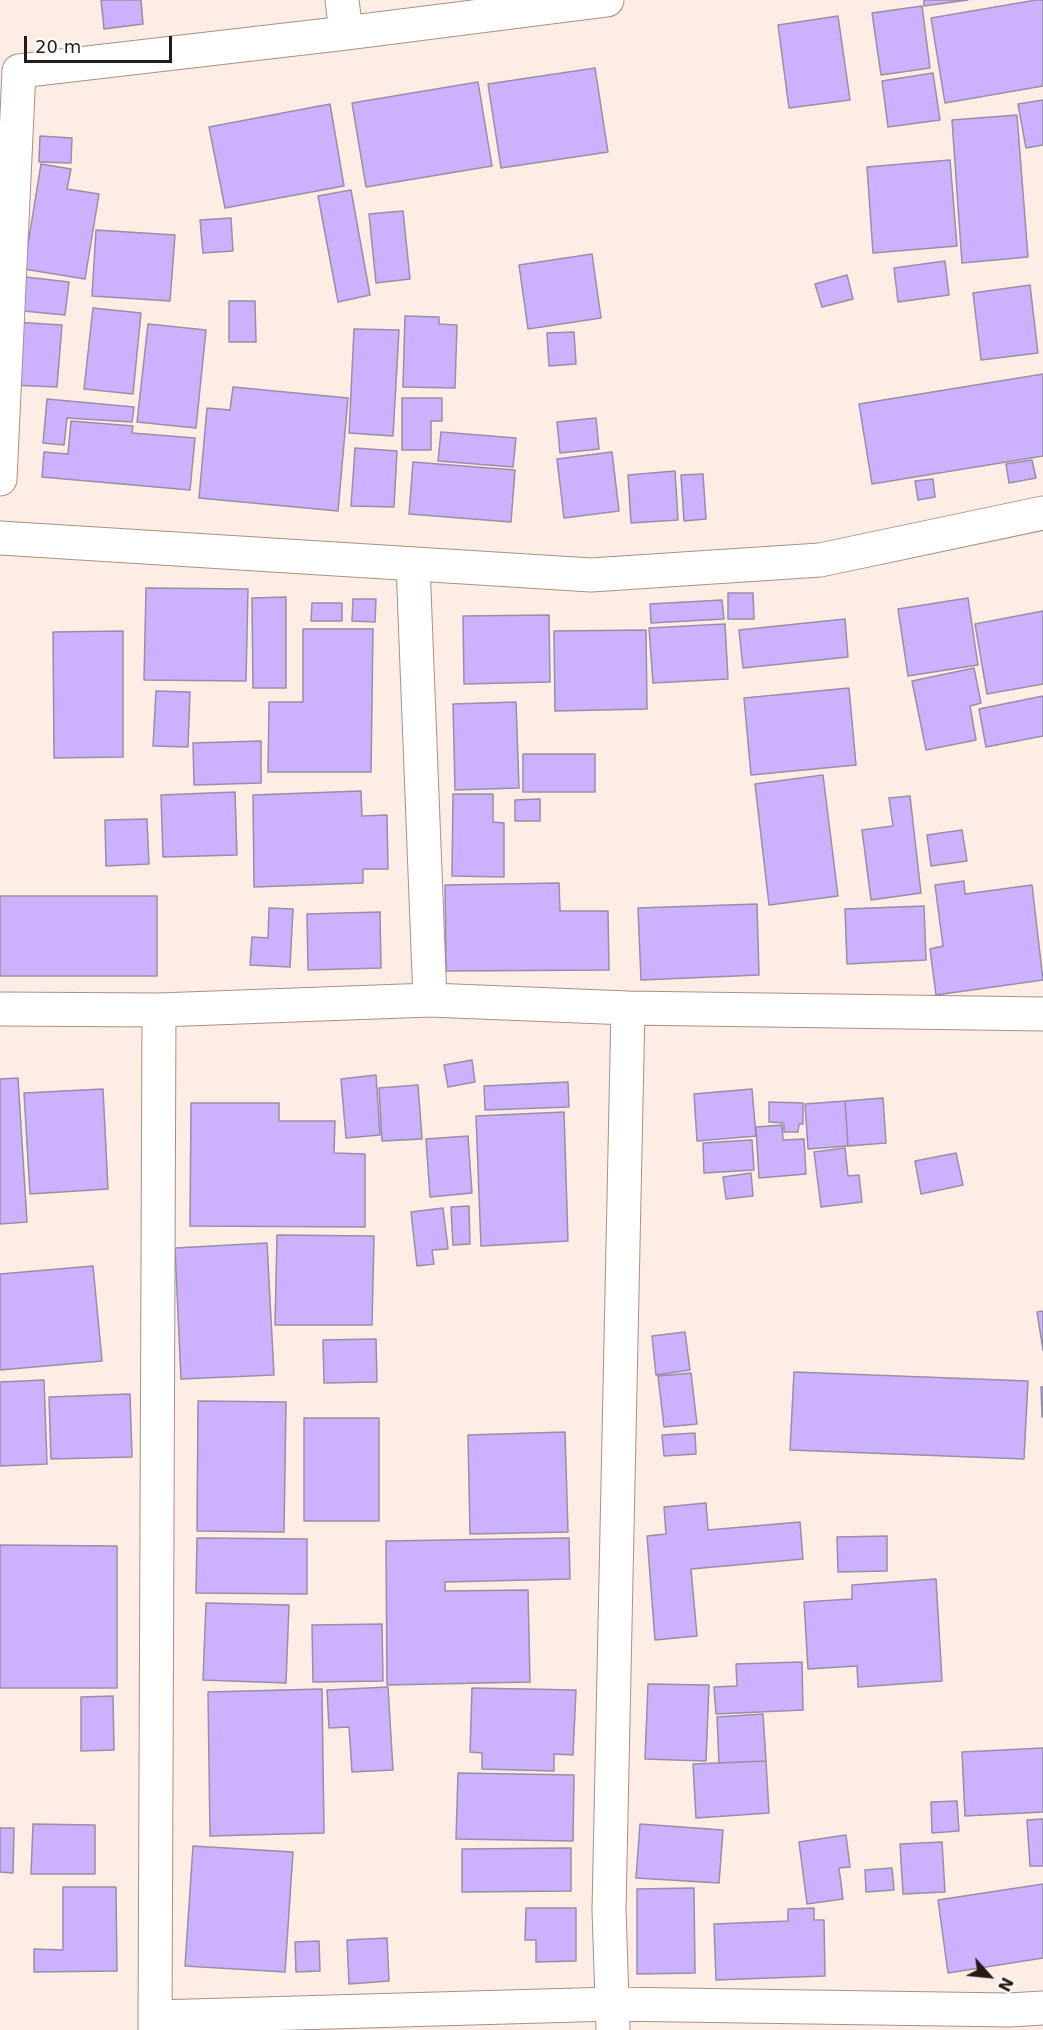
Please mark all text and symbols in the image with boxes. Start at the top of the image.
scale bar [27,24,176,62]
text: 20 m [35,36,81,57]
north arrow [959,1946,1019,2006]
text: N [994,1974,1017,1995]

